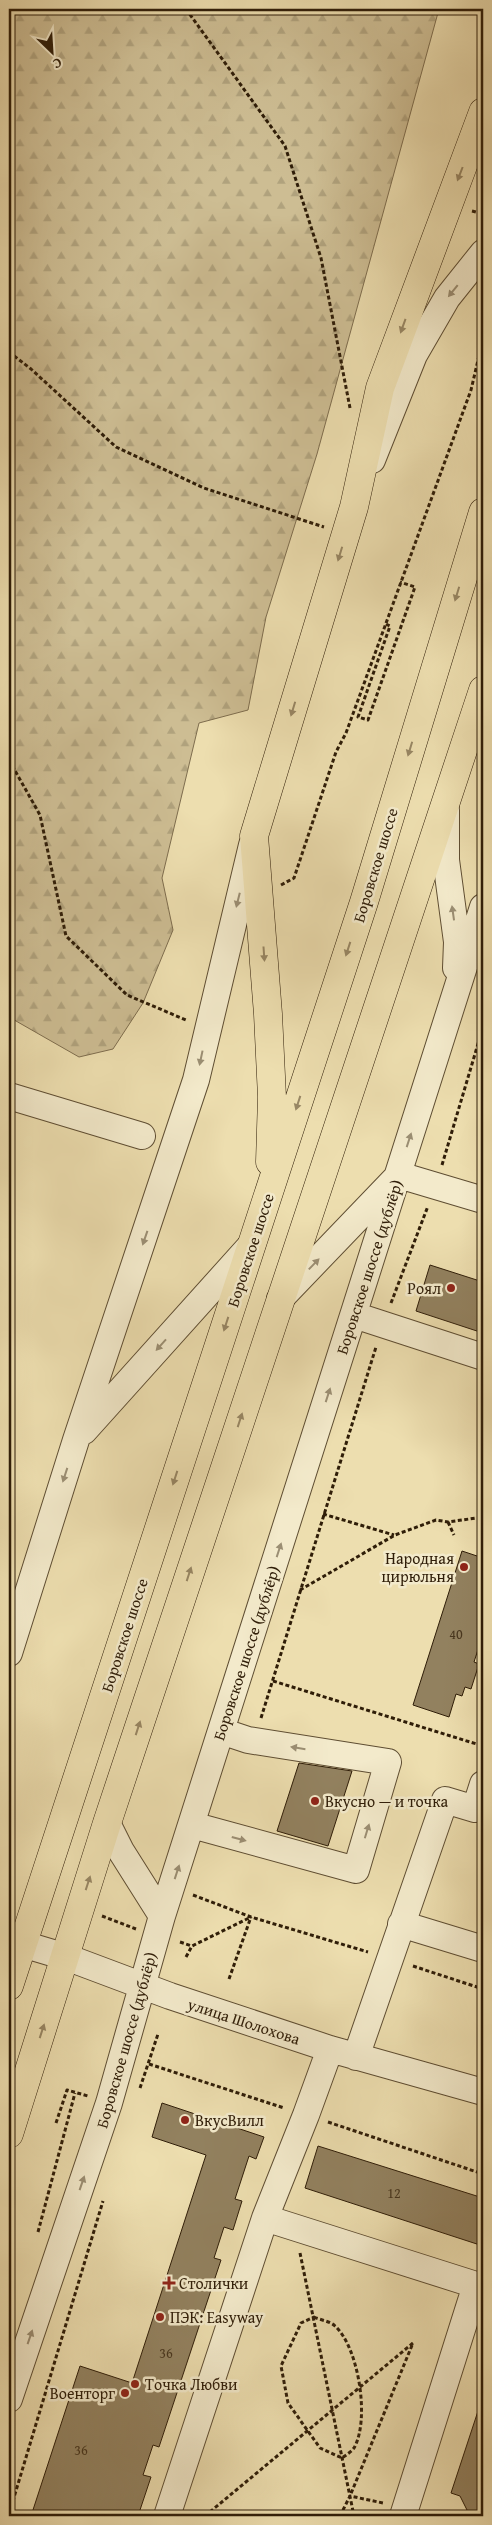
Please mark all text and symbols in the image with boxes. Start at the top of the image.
north arrow [28,28,78,78]
text: С [50,53,65,75]
one-way arrow [456,167,464,182]
one-way arrow [447,284,458,297]
one-way arrow [399,319,407,334]
one-way arrow [335,546,343,561]
one-way arrow [453,587,461,602]
one-way arrow [288,702,296,717]
one-way arrow [405,742,413,757]
street label: Боровское шоссе [346,805,404,925]
one-way arrow [234,893,242,908]
one-way arrow [449,904,457,920]
one-way arrow [344,941,352,956]
one-way arrow [260,946,268,962]
one-way arrow [197,1051,205,1066]
one-way arrow [294,1096,302,1111]
one-way arrow [406,1133,414,1148]
street label: Боровское шоссе (дублёр) [329,1177,409,1357]
street label: Боровское шоссе [220,1190,280,1310]
one-way arrow [141,1231,149,1246]
one-way arrow [308,1259,320,1271]
place label: Роял [407,1276,441,1300]
marker: Роял [445,1282,457,1294]
one-way arrow [222,1317,230,1332]
one-way arrow [155,1339,167,1351]
one-way arrow [325,1388,333,1403]
one-way arrow [237,1412,245,1427]
one-way arrow [61,1467,69,1482]
one-way arrow [171,1471,178,1486]
one-way arrow [275,1542,283,1557]
place label: Народная цирюльня [381,1546,454,1588]
marker: Народная цирюльня [458,1561,470,1573]
street label: Боровское шоссе (дублёр) [206,1563,286,1743]
one-way arrow [186,1566,194,1581]
street label: Боровское шоссе [94,1575,154,1695]
house number: 40 [449,1624,463,1644]
one-way arrow [134,1720,142,1735]
one-way arrow [290,1743,306,1751]
place label: Вкусно — и точка [325,1789,449,1813]
marker: Вкусно — и точка [309,1795,321,1807]
one-way arrow [364,1823,372,1838]
one-way arrow [231,1835,246,1843]
one-way arrow [173,1864,181,1879]
one-way arrow [84,1875,92,1890]
street label: Боровское шоссе (дублёр) [89,1949,163,2131]
street label: улица Шолохова [184,1991,304,2051]
one-way arrow [39,2024,47,2039]
place label: ВкусВилл [195,2108,264,2132]
marker: ВкусВилл [179,2114,191,2126]
one-way arrow [78,2175,86,2190]
house number: 12 [387,2183,401,2203]
place label: Столички [179,2271,249,2295]
marker: Столички [163,2277,175,2289]
place label: ПЭК: Easyway [170,2305,263,2329]
marker: ПЭК: Easyway [154,2311,166,2323]
one-way arrow [27,2329,34,2344]
house number: 36 [159,2343,173,2363]
place label: Точка Любви [145,2372,238,2396]
marker: Точка Любви [129,2378,141,2390]
place label: Военторг [50,2381,115,2405]
marker: Военторг [119,2387,131,2399]
house number: 36 [74,2440,88,2460]

